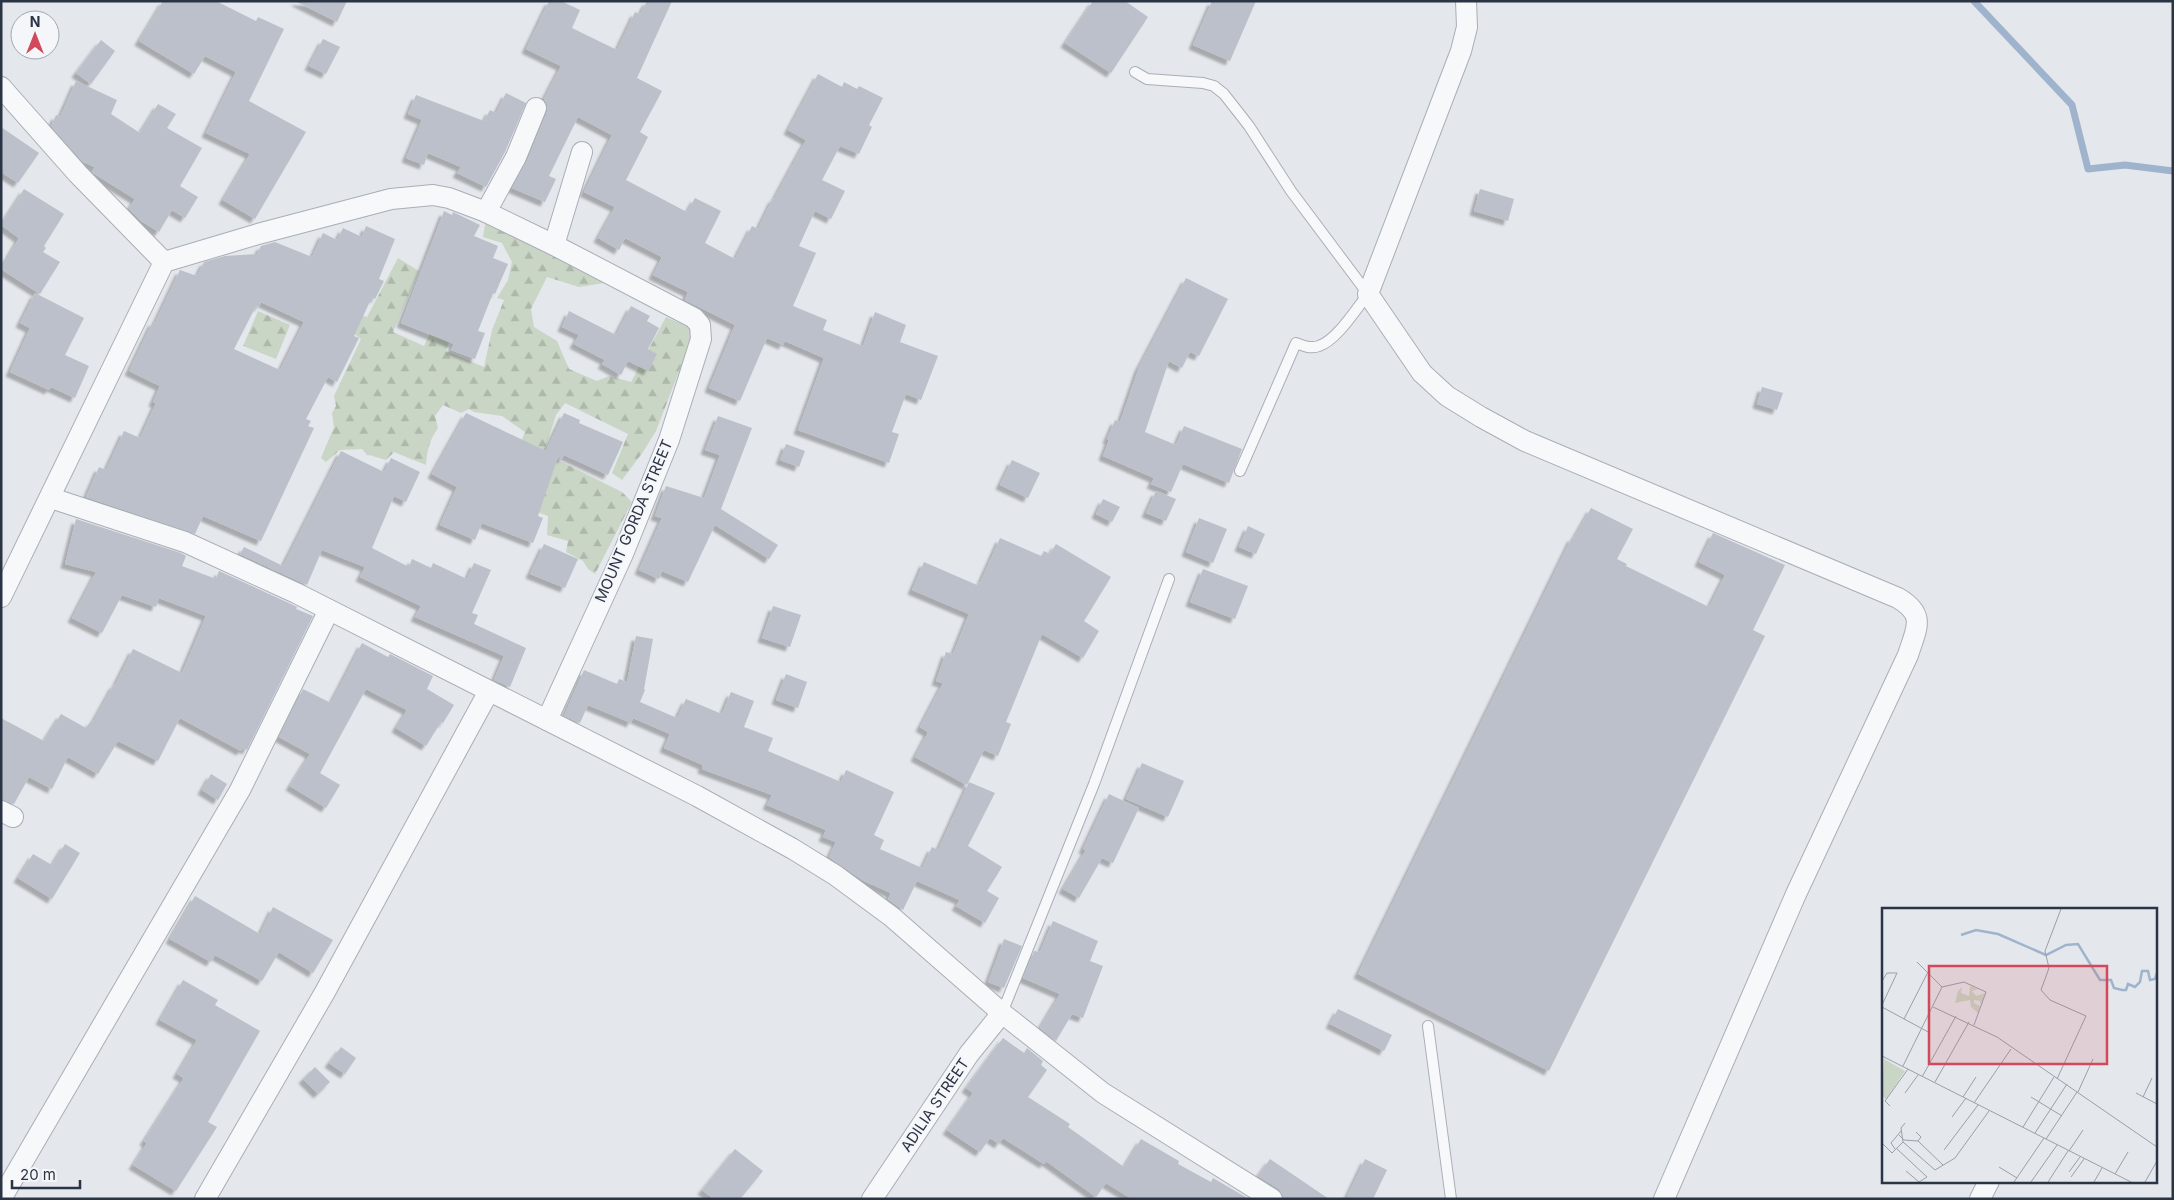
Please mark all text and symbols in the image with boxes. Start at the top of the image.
north arrow [10,10,60,60]
text: N [30,13,40,30]
street label: MOUNT GORDA STREET [591,436,677,605]
inset map [1882,908,2156,1182]
street label: ADILIA STREET [896,1054,973,1155]
scale bar [12,1158,80,1190]
text: 20 m [20,1165,56,1184]

